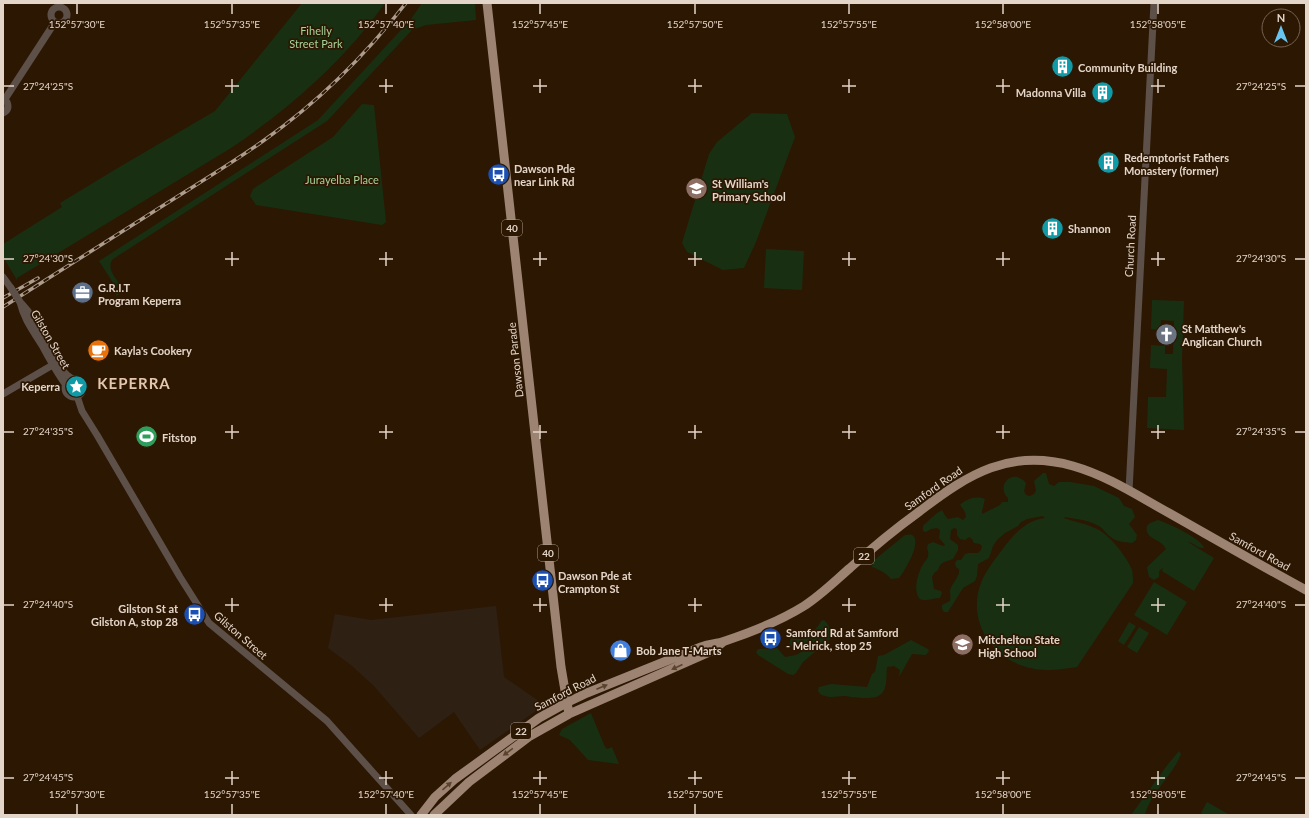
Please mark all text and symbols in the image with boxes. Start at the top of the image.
north arrow [1261,8,1301,48]
text: N [1277,11,1285,24]
text: 152°57'30"E [49,18,105,30]
text: 152°57'35"E [204,18,260,30]
text: 152°57'40"E [358,18,414,30]
text: 152°57'45"E [512,18,568,30]
text: 152°57'50"E [667,18,723,30]
text: 152°57'55"E [821,18,877,30]
text: 152°58'00"E [975,18,1031,30]
text: 152°58'05"E [1130,18,1186,30]
park label: Fihelly Street Park [289,24,343,50]
building icon: Community Building [1049,54,1075,80]
place label: Community Building [1078,61,1178,74]
building icon: Madonna Villa [1089,79,1115,105]
text: 27°24'25"S [23,80,73,92]
text: 27°24'25"S [1236,80,1286,92]
place label: Madonna Villa [1016,86,1086,99]
building icon: Redemptorist Fathers Monastery (former) [1095,150,1121,176]
place label: Redemptorist Fathers Monastery (former) [1124,151,1229,177]
bus stop icon: Dawson Pde near Link Rd [485,161,511,187]
place label: Dawson Pde near Link Rd [514,162,575,188]
park label: Jurayelba Place [305,173,379,186]
school or university icon: St William's Primary School [684,176,710,202]
place label: St William's Primary School [712,177,786,203]
building icon: Shannon [1040,215,1066,241]
street label: Church Road [1122,215,1138,277]
road number: 40 [502,220,522,236]
place label: Shannon [1068,222,1111,235]
text: 27°24'30"S [23,252,73,264]
text: 27°24'30"S [1236,252,1286,264]
office icon: G.R.I.T Program Keperra [69,280,95,306]
place label: G.R.I.T Program Keperra [98,281,181,307]
street label: Gilston Street [29,307,73,371]
church icon: St Matthew's Anglican Church [1154,321,1180,347]
street label: Dawson Parade [505,322,525,398]
place label: St Matthew's Anglican Church [1181,322,1262,348]
cafe icon: Kayla's Cookery [85,337,111,363]
place label: Kayla's Cookery [114,344,192,357]
place icon: Keperra [63,373,89,399]
district label: KEPERRA [97,374,171,392]
place label: Keperra [21,380,60,393]
sports icon: Fitstop [133,424,159,450]
text: 27°24'35"S [23,425,73,437]
text: 27°24'35"S [1236,425,1286,437]
place label: Fitstop [162,431,197,444]
street label: Samford Road [902,463,964,513]
street label: Samford Road [1227,529,1293,573]
road number: 40 [538,545,558,561]
road number: 22 [854,548,874,564]
bus stop icon: Dawson Pde at Crampton St [530,568,556,594]
place label: Dawson Pde at Crampton St [558,569,632,595]
text: 27°24'40"S [23,598,73,610]
text: 27°24'40"S [1236,598,1286,610]
bus stop icon: Gilston St at Gilston A, stop 28 [181,601,207,627]
place label: Gilston St at Gilston A, stop 28 [91,602,179,628]
street label: Gilston Street [212,608,270,662]
bus stop icon: Samford Rd at Samford - Melrick, stop 25 [757,625,783,651]
place label: Samford Rd at Samford - Melrick, stop 25 [786,626,899,652]
school or university icon: Mitchelton State High School [949,632,975,658]
place label: Mitchelton State High School [978,633,1060,659]
shop icon: Bob Jane T-Marts [608,637,634,663]
place label: Bob Jane T-Marts [636,644,722,657]
one-way arrow [671,664,682,670]
street label: Samford Road [532,671,598,713]
one-way arrow [596,684,607,690]
road number: 22 [511,723,531,739]
one-way arrow [502,748,513,756]
text: 27°24'45"S [23,771,73,783]
text: 27°24'45"S [1236,771,1286,783]
one-way arrow [441,782,452,791]
text: 152°57'30"E [49,788,105,800]
text: 152°57'35"E [204,788,260,800]
text: 152°57'40"E [358,788,414,800]
text: 152°57'45"E [512,788,568,800]
text: 152°57'50"E [667,788,723,800]
text: 152°57'55"E [821,788,877,800]
text: 152°58'00"E [975,788,1031,800]
text: 152°58'05"E [1130,788,1186,800]

